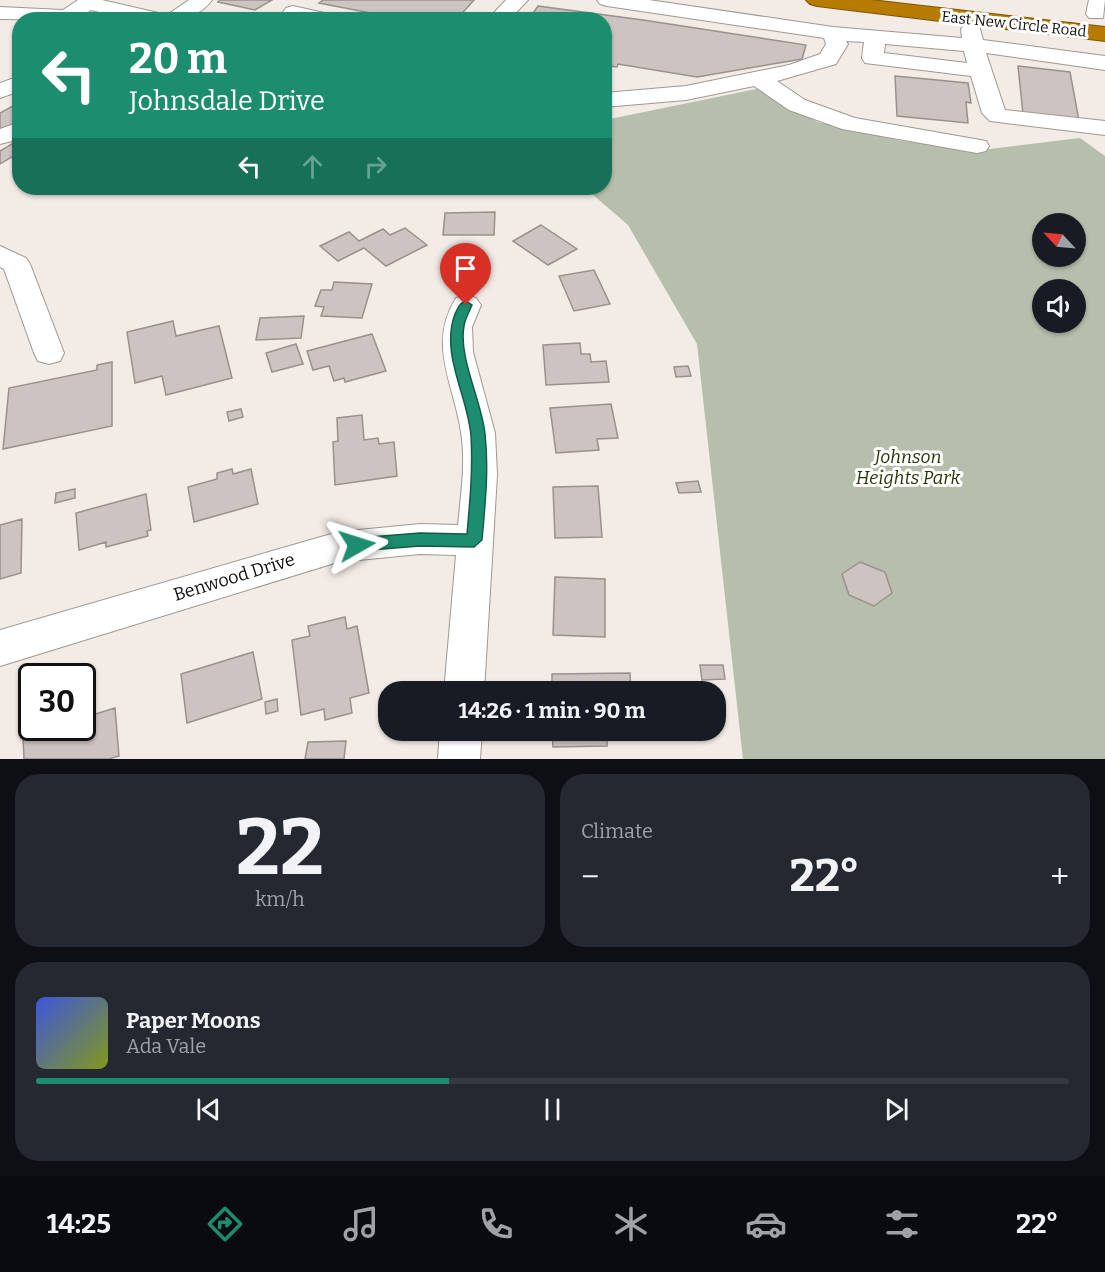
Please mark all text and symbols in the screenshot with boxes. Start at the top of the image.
street label: East New Circle Road [941,7,1087,41]
text: 20 m [129,34,227,84]
icon: left [30,36,108,114]
text: Johnsdale Drive [129,85,325,117]
icon: left [233,150,266,183]
icon: ahead [296,150,329,183]
icon: right [359,150,392,183]
north arrow [1032,213,1086,267]
map controls [1032,213,1086,333]
pin [440,243,491,305]
icon: arrive [449,252,482,285]
button: sound [1032,279,1086,333]
park label: Johnson Heights Park [856,446,960,489]
position arrow [325,513,389,577]
street label: Benwood Drive [171,548,297,606]
speed limit sign: 30 [18,663,96,741]
text: 14:26 · 1 min · 90 m [458,697,646,724]
text: 22 [236,801,324,895]
text: Climate [581,819,653,843]
text: 22° [789,849,860,903]
text: − [581,857,599,897]
text: + [1050,857,1069,897]
text: km/h [255,887,305,911]
text: Paper Moons [126,1007,261,1034]
text: Ada Vale [126,1034,206,1058]
icon: previous [192,1093,225,1126]
icon: pause [536,1093,569,1126]
icon: next [880,1093,913,1126]
icon: directions [204,1203,246,1245]
icon: music [340,1203,382,1245]
icon: phone [475,1203,517,1245]
icon: climate [610,1203,652,1245]
icon: car [745,1203,787,1245]
icon: filters [881,1203,923,1245]
text: 14:25 [47,1208,111,1240]
text: 22° [1016,1208,1058,1240]

